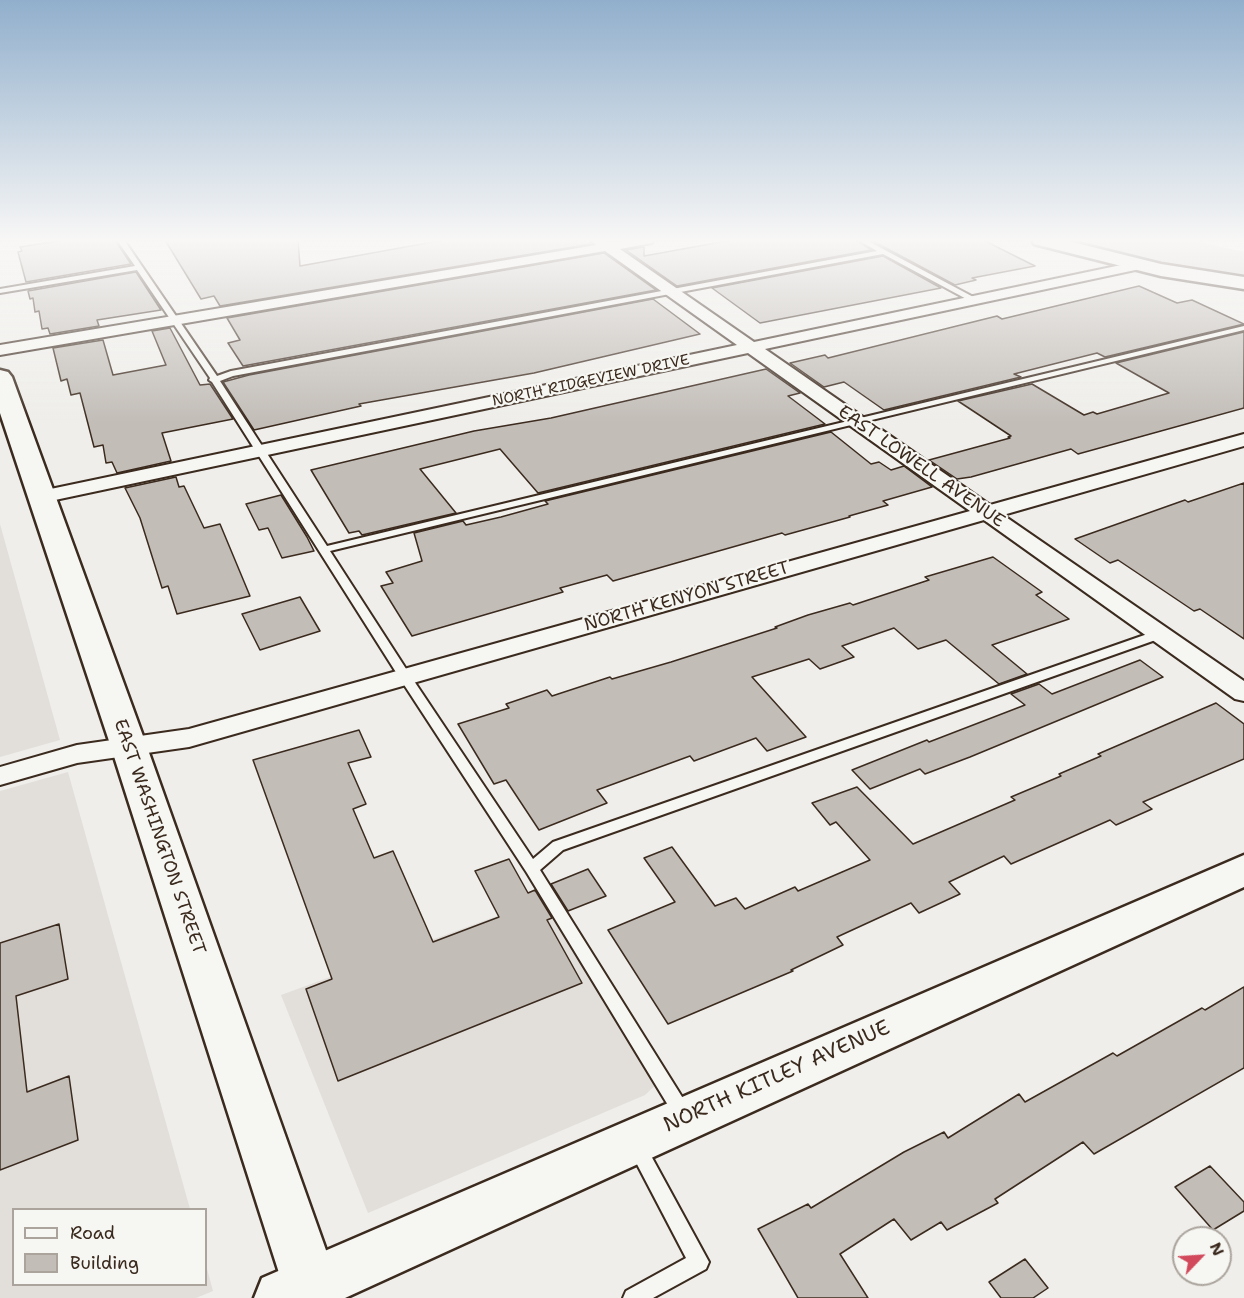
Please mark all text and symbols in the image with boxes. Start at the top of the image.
street label: NORTH RIDGEVIEW DRIVE [491,351,691,411]
street label: EAST LOWELL AVENUE [833,401,1009,533]
street label: NORTH KENYON STREET [582,557,792,637]
street label: EAST WASHINGTON STREET [109,717,209,957]
street label: NORTH KITLEY AVENUE [660,1016,894,1138]
legend [12,1208,207,1286]
text: Road [70,1221,115,1245]
north arrow [1172,1226,1232,1286]
text: N [1205,1239,1229,1259]
text: Building [70,1251,139,1275]

